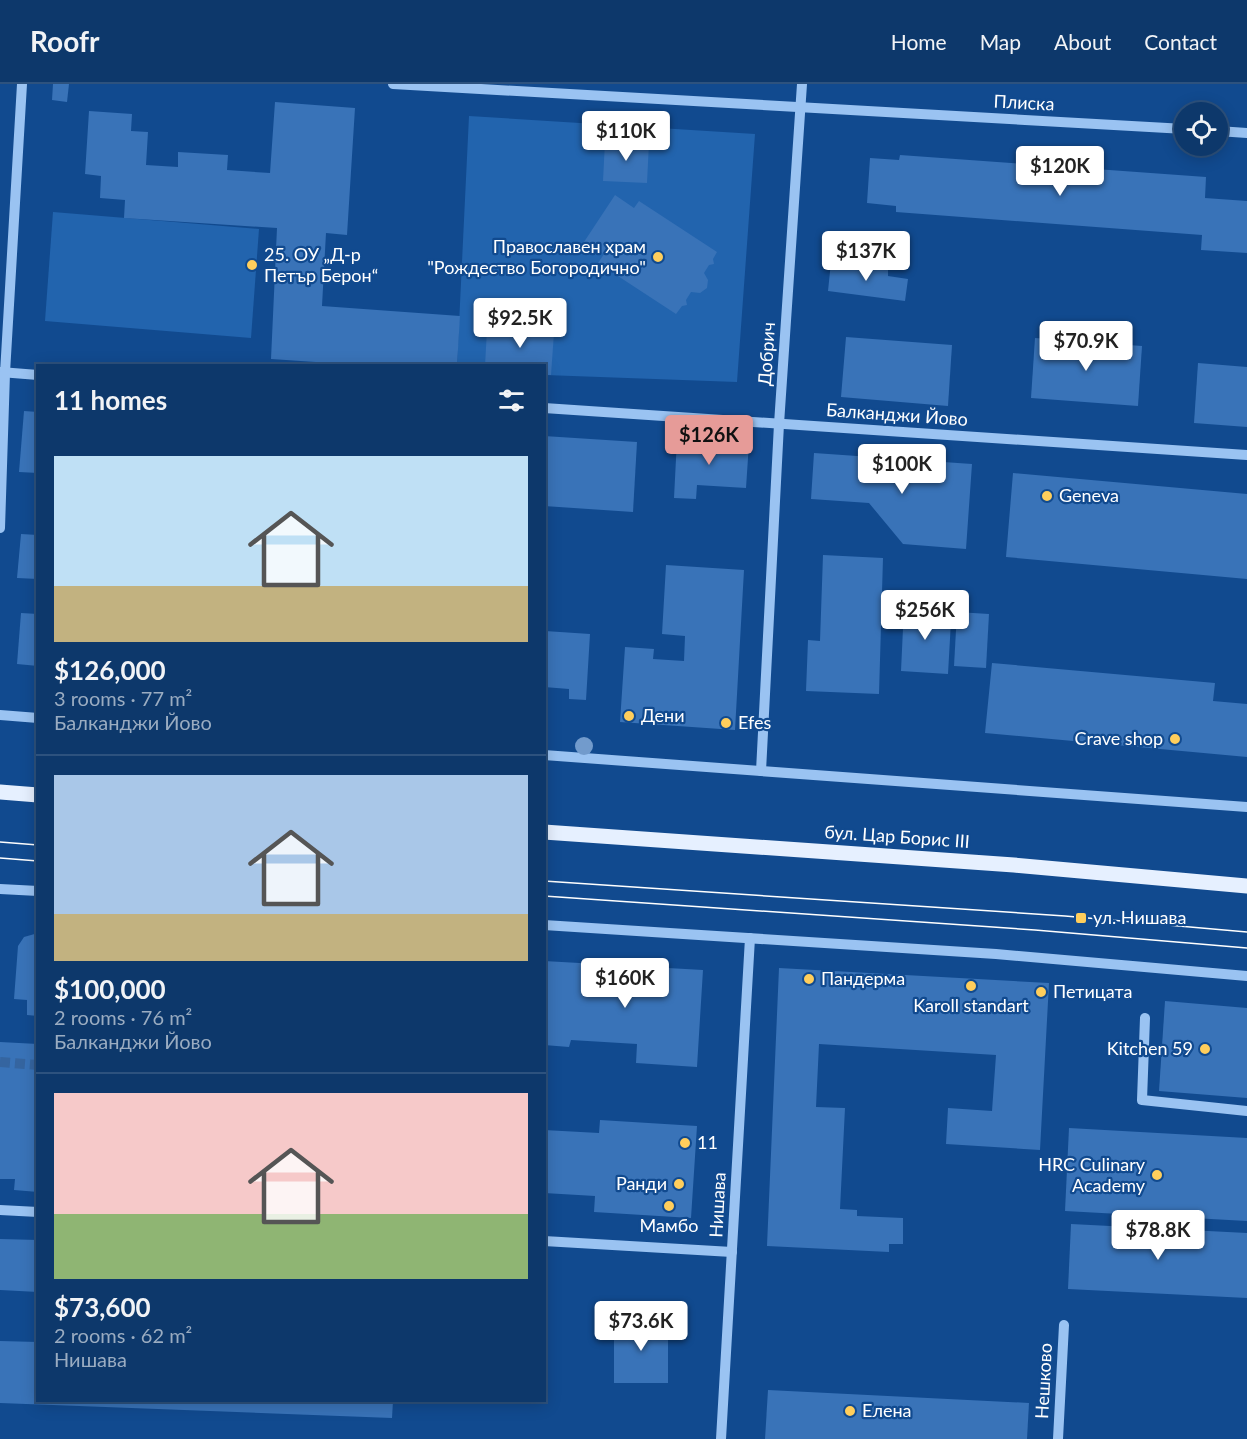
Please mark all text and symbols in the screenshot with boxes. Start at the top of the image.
text: Roofr [30,24,99,58]
text: Home [891,29,947,54]
text: Map [980,29,1021,54]
text: About [1054,29,1111,54]
text: Contact [1144,29,1217,54]
street label: Плиска [993,89,1055,115]
map controls [1174,102,1228,156]
button: locate [1174,102,1228,156]
pin: $110K [584,111,668,162]
text: $110K [596,118,656,142]
pin: $120K [1018,146,1102,197]
text: $120K [1030,153,1090,177]
pin: $137K [824,231,908,282]
place label: Православен храм "Рождество Богородично" [427,235,646,278]
text: $137K [836,238,896,262]
place label: 25. ОУ „Д-р Петър Берон“ [264,243,378,286]
marker: Православен храм "Рождество Богородично" [651,250,665,264]
marker: 25. ОУ „Д-р Петър Берон“ [245,258,259,272]
pin: $92.5K [471,298,569,349]
text: $92.5K [488,305,552,329]
street label: Добрич [753,321,779,387]
pin: $70.9K [1037,321,1135,372]
text: $70.9K [1054,328,1118,352]
text: 11 homes [54,384,167,416]
icon: filters [495,384,528,417]
street label: Балканджи Йово [825,398,969,430]
pin: $126K [667,415,751,466]
text: $126K [679,422,739,446]
pin: $100K [860,444,944,495]
text: $100K [872,451,932,475]
place label: Geneva [1059,484,1119,506]
marker: Geneva [1040,489,1054,503]
icon: home [237,495,345,603]
pin: $256K [883,590,967,641]
text: $256K [895,597,955,621]
text: $126,000 [54,654,166,686]
text: 3 rooms · 77 m² [54,686,192,710]
place label: Дени [641,704,685,726]
marker: Дени [622,709,636,723]
text: Балканджи Йово [54,710,212,734]
place label: Efes [738,711,772,733]
marker: Efes [719,716,733,730]
place label: Crave shop [1075,727,1163,749]
marker: Crave shop [1168,732,1182,746]
icon: home [237,814,345,922]
street label: бул. Цар Борис III [824,820,971,852]
place label: ул. Нишава [1093,906,1186,928]
marker: ул. Нишава [1074,911,1088,925]
pin: $160K [583,958,667,1009]
text: $160K [595,965,655,989]
place label: Пандерма [821,967,905,989]
marker: Пандерма [802,972,816,986]
text: $100,000 [54,973,166,1005]
marker: Karoll standart [964,979,978,993]
place label: Петицата [1053,980,1132,1002]
marker: Петицата [1034,985,1048,999]
place label: Karoll standart [913,994,1029,1016]
text: 2 rooms · 76 m² [54,1005,192,1029]
text: Балканджи Йово [54,1029,212,1053]
place label: Kitchen 59 [1107,1037,1193,1059]
marker: Kitchen 59 [1198,1042,1212,1056]
place label: 11 [697,1131,718,1153]
icon: home [237,1132,345,1240]
marker: 11 [678,1136,692,1150]
place label: HRC Culinary Academy [1038,1153,1146,1196]
marker: HRC Culinary Academy [1150,1168,1164,1182]
place label: Ранди [616,1172,667,1194]
street label: Нишава [704,1172,730,1238]
marker: Ранди [672,1177,686,1191]
marker: Мамбо [662,1199,676,1213]
pin: $78.8K [1109,1210,1207,1261]
place label: Мамбо [640,1214,698,1236]
text: $78.8K [1126,1217,1190,1241]
text: $73,600 [54,1291,151,1323]
pin: $73.6K [592,1301,690,1352]
text: $73.6K [609,1308,673,1332]
text: 2 rooms · 62 m² [54,1323,192,1347]
street label: Нешково [1030,1342,1056,1420]
text: Нишава [54,1347,127,1371]
place label: Елена [862,1399,912,1421]
marker: Елена [843,1404,857,1418]

